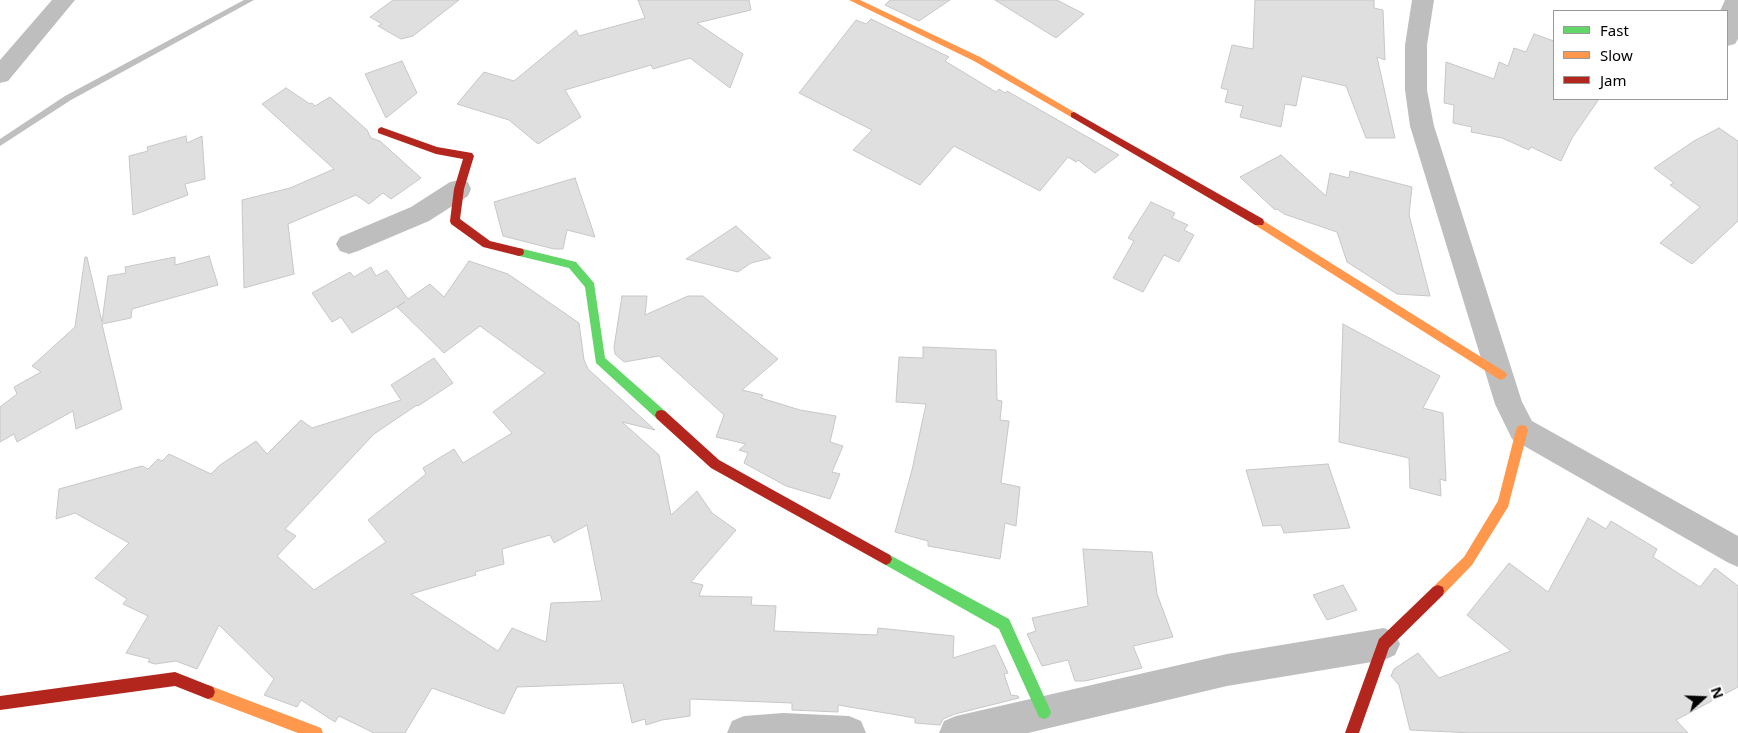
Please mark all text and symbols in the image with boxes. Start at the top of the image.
legend [1553,10,1728,100]
text: Fast [1600,20,1629,40]
text: Slow [1600,45,1633,65]
text: Jam [1600,70,1627,90]
north arrow [1678,673,1728,723]
text: N [1707,684,1728,701]

